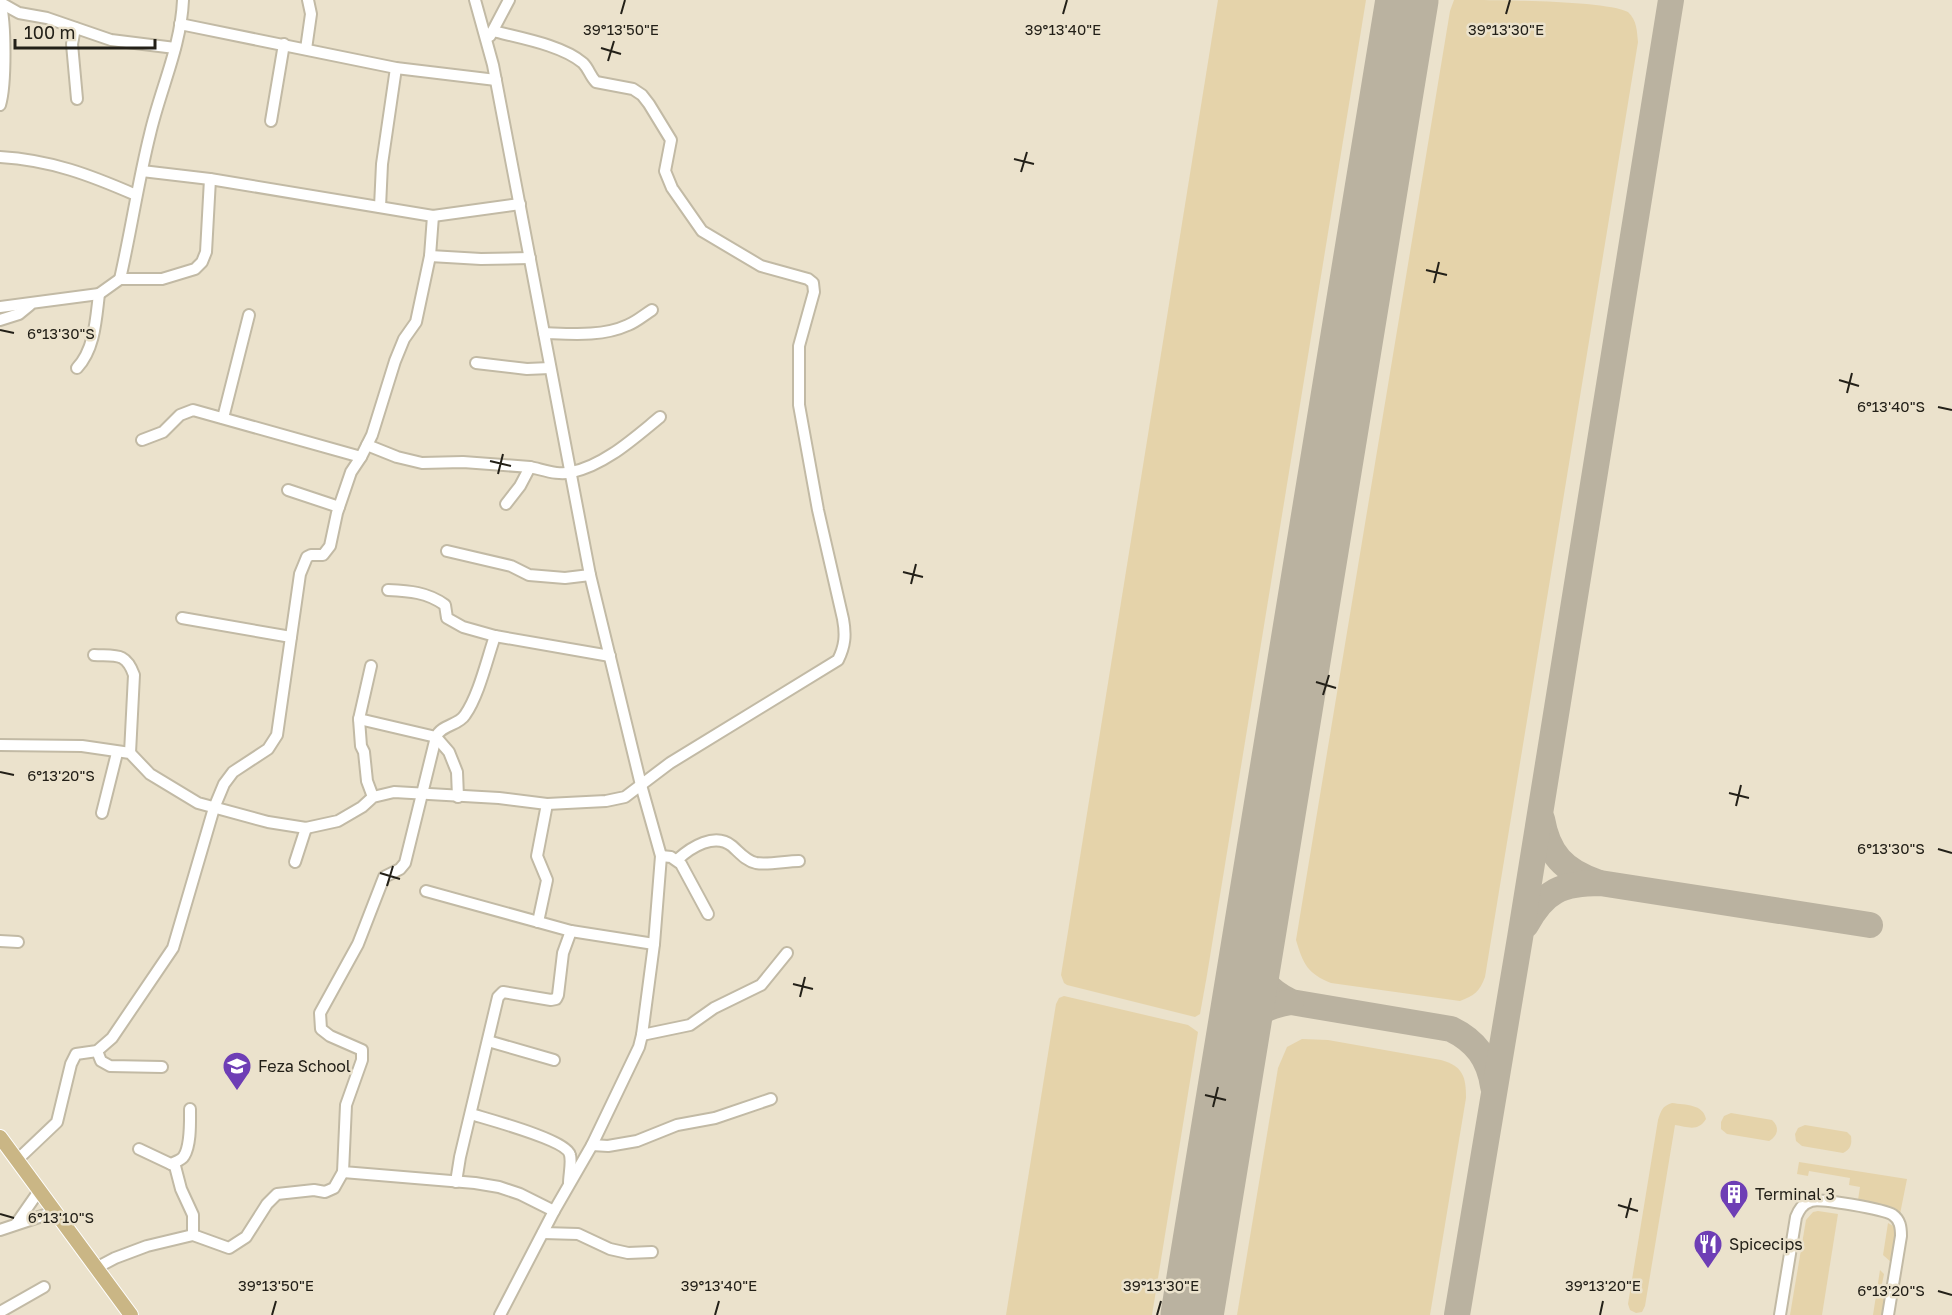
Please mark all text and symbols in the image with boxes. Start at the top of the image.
scale bar [15,12,154,50]
text: 39°13'50"E [583,20,659,38]
text: 39°13'40"E [1025,20,1101,38]
text: 39°13'30"E [1468,20,1544,38]
text: 100 m [24,21,75,43]
text: 6°13'30"S [27,324,95,342]
text: 6°13'40"S [1857,397,1925,415]
text: 6°13'20"S [27,766,95,784]
text: 6°13'30"S [1857,839,1925,857]
school or university icon: Feza School [221,1050,253,1092]
place label: Feza School [258,1056,351,1076]
building icon: Terminal 3 [1718,1178,1750,1220]
place label: Terminal 3 [1755,1184,1835,1204]
text: 6°13'10"S [28,1208,94,1226]
restaurant icon: Spicecips [1692,1228,1724,1270]
place label: Spicecips [1729,1234,1803,1254]
text: 39°13'50"E [238,1276,314,1294]
text: 39°13'40"E [681,1276,757,1294]
text: 39°13'30"E [1123,1276,1199,1294]
text: 39°13'20"E [1565,1276,1641,1294]
text: 6°13'20"S [1857,1281,1925,1299]

